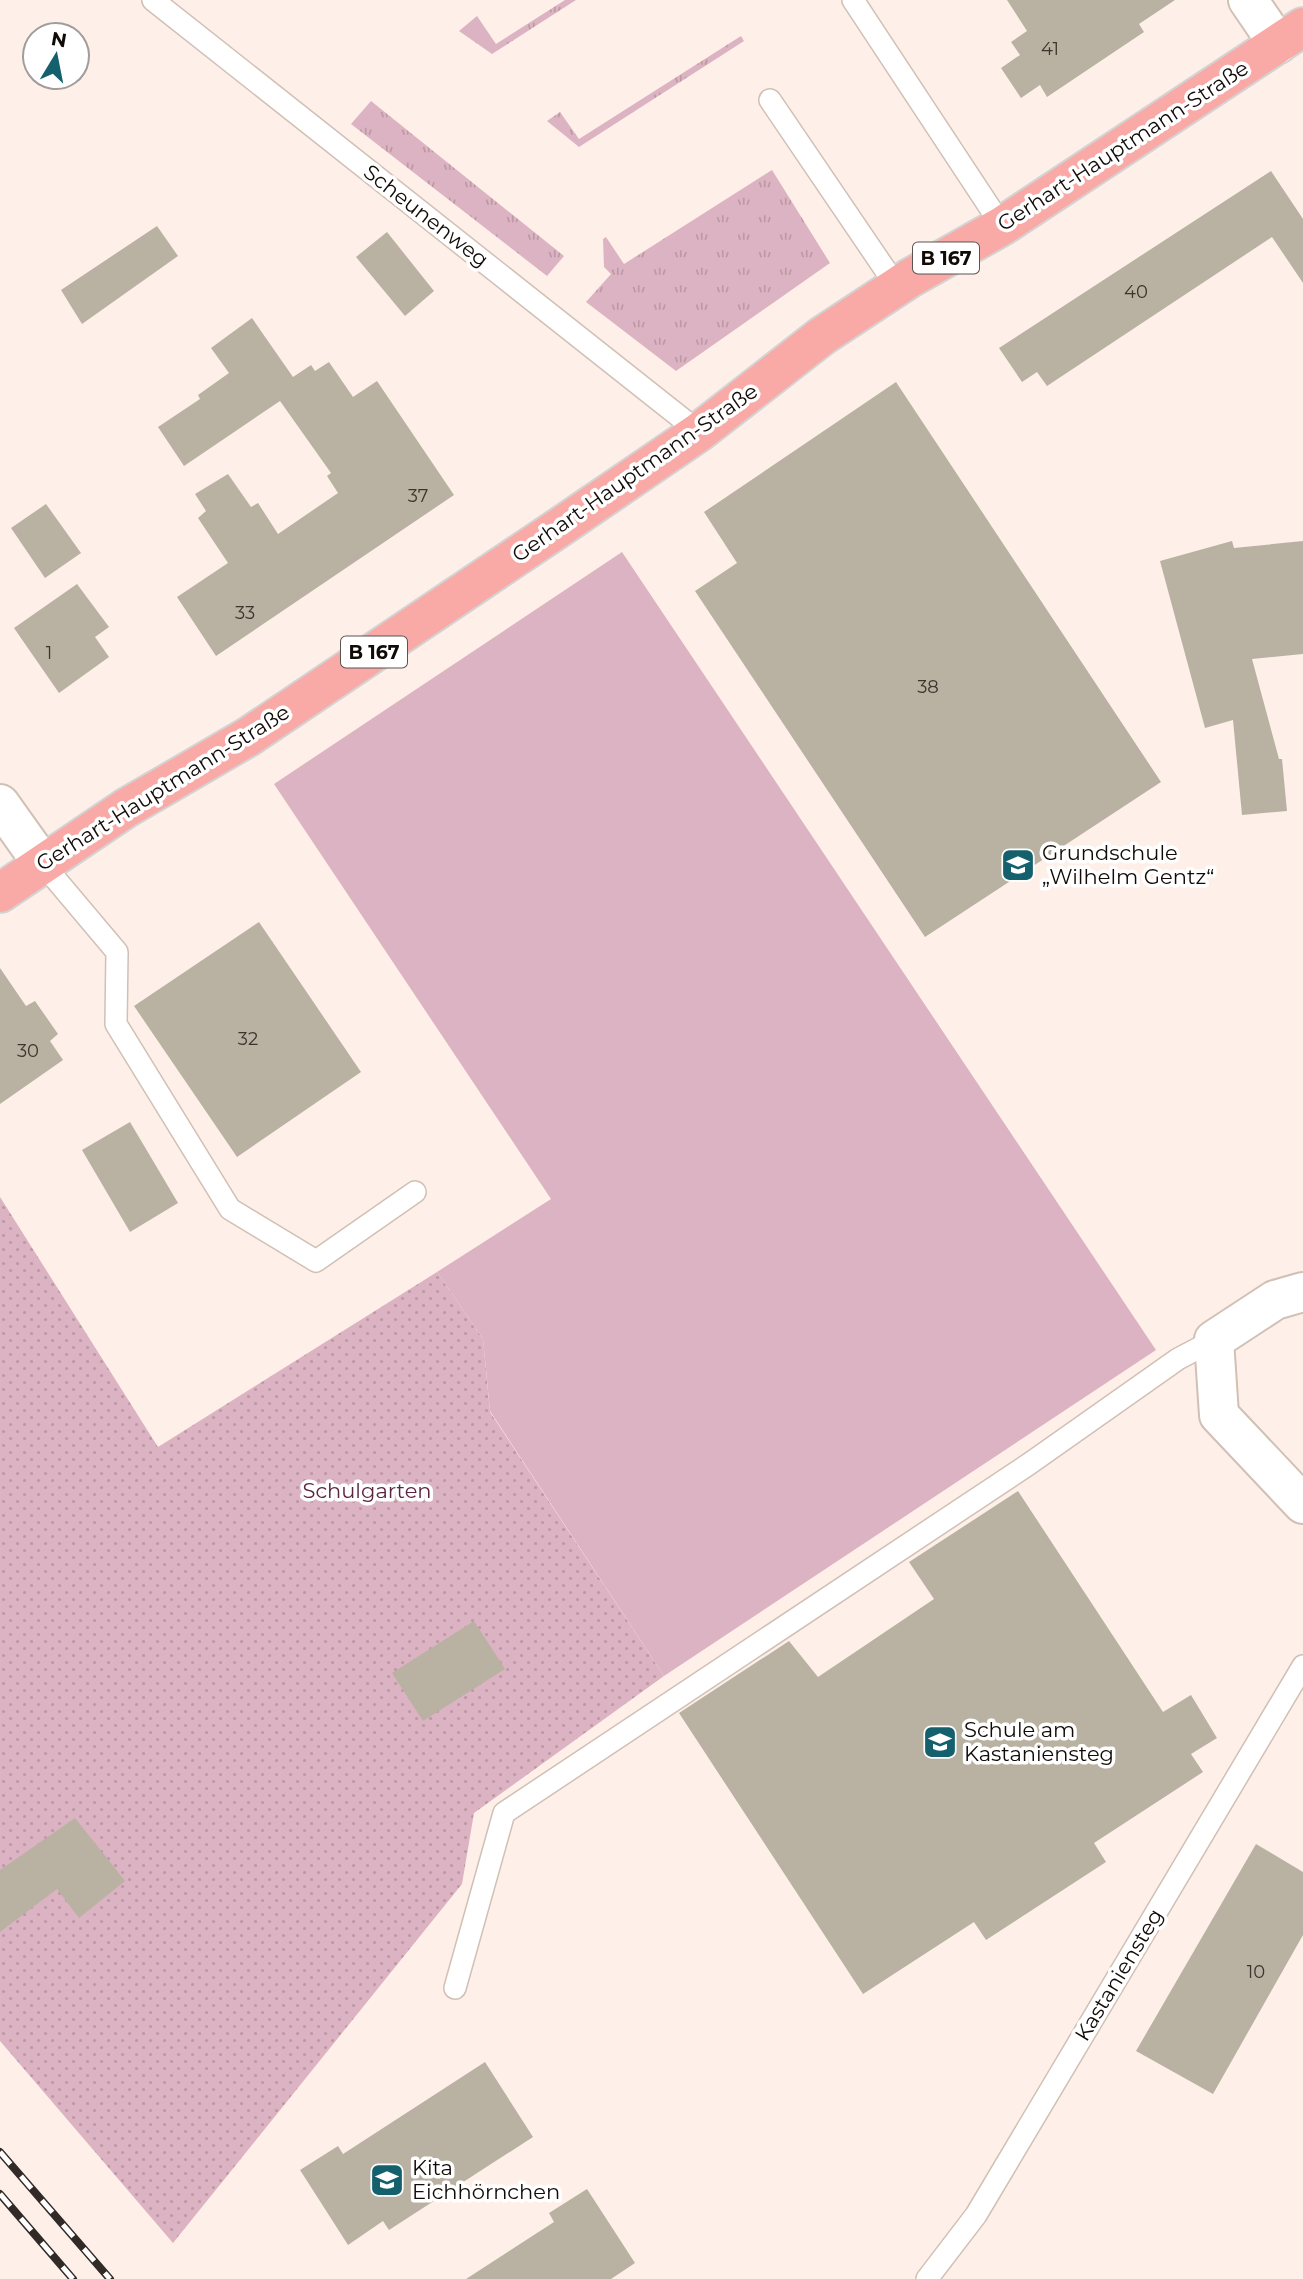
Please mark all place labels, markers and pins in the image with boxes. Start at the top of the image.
place label: Grundschule „Wilhelm Gentz“ [1042,840,1214,889]
school or university icon: Grundschule „Wilhelm Gentz“ [999,846,1037,884]
place label: Schule am Kastaniensteg [964,1717,1114,1766]
school or university icon: Schule am Kastaniensteg [921,1723,959,1761]
place label: Kita Eichhörnchen [412,2155,560,2204]
school or university icon: Kita Eichhörnchen [368,2161,406,2199]

